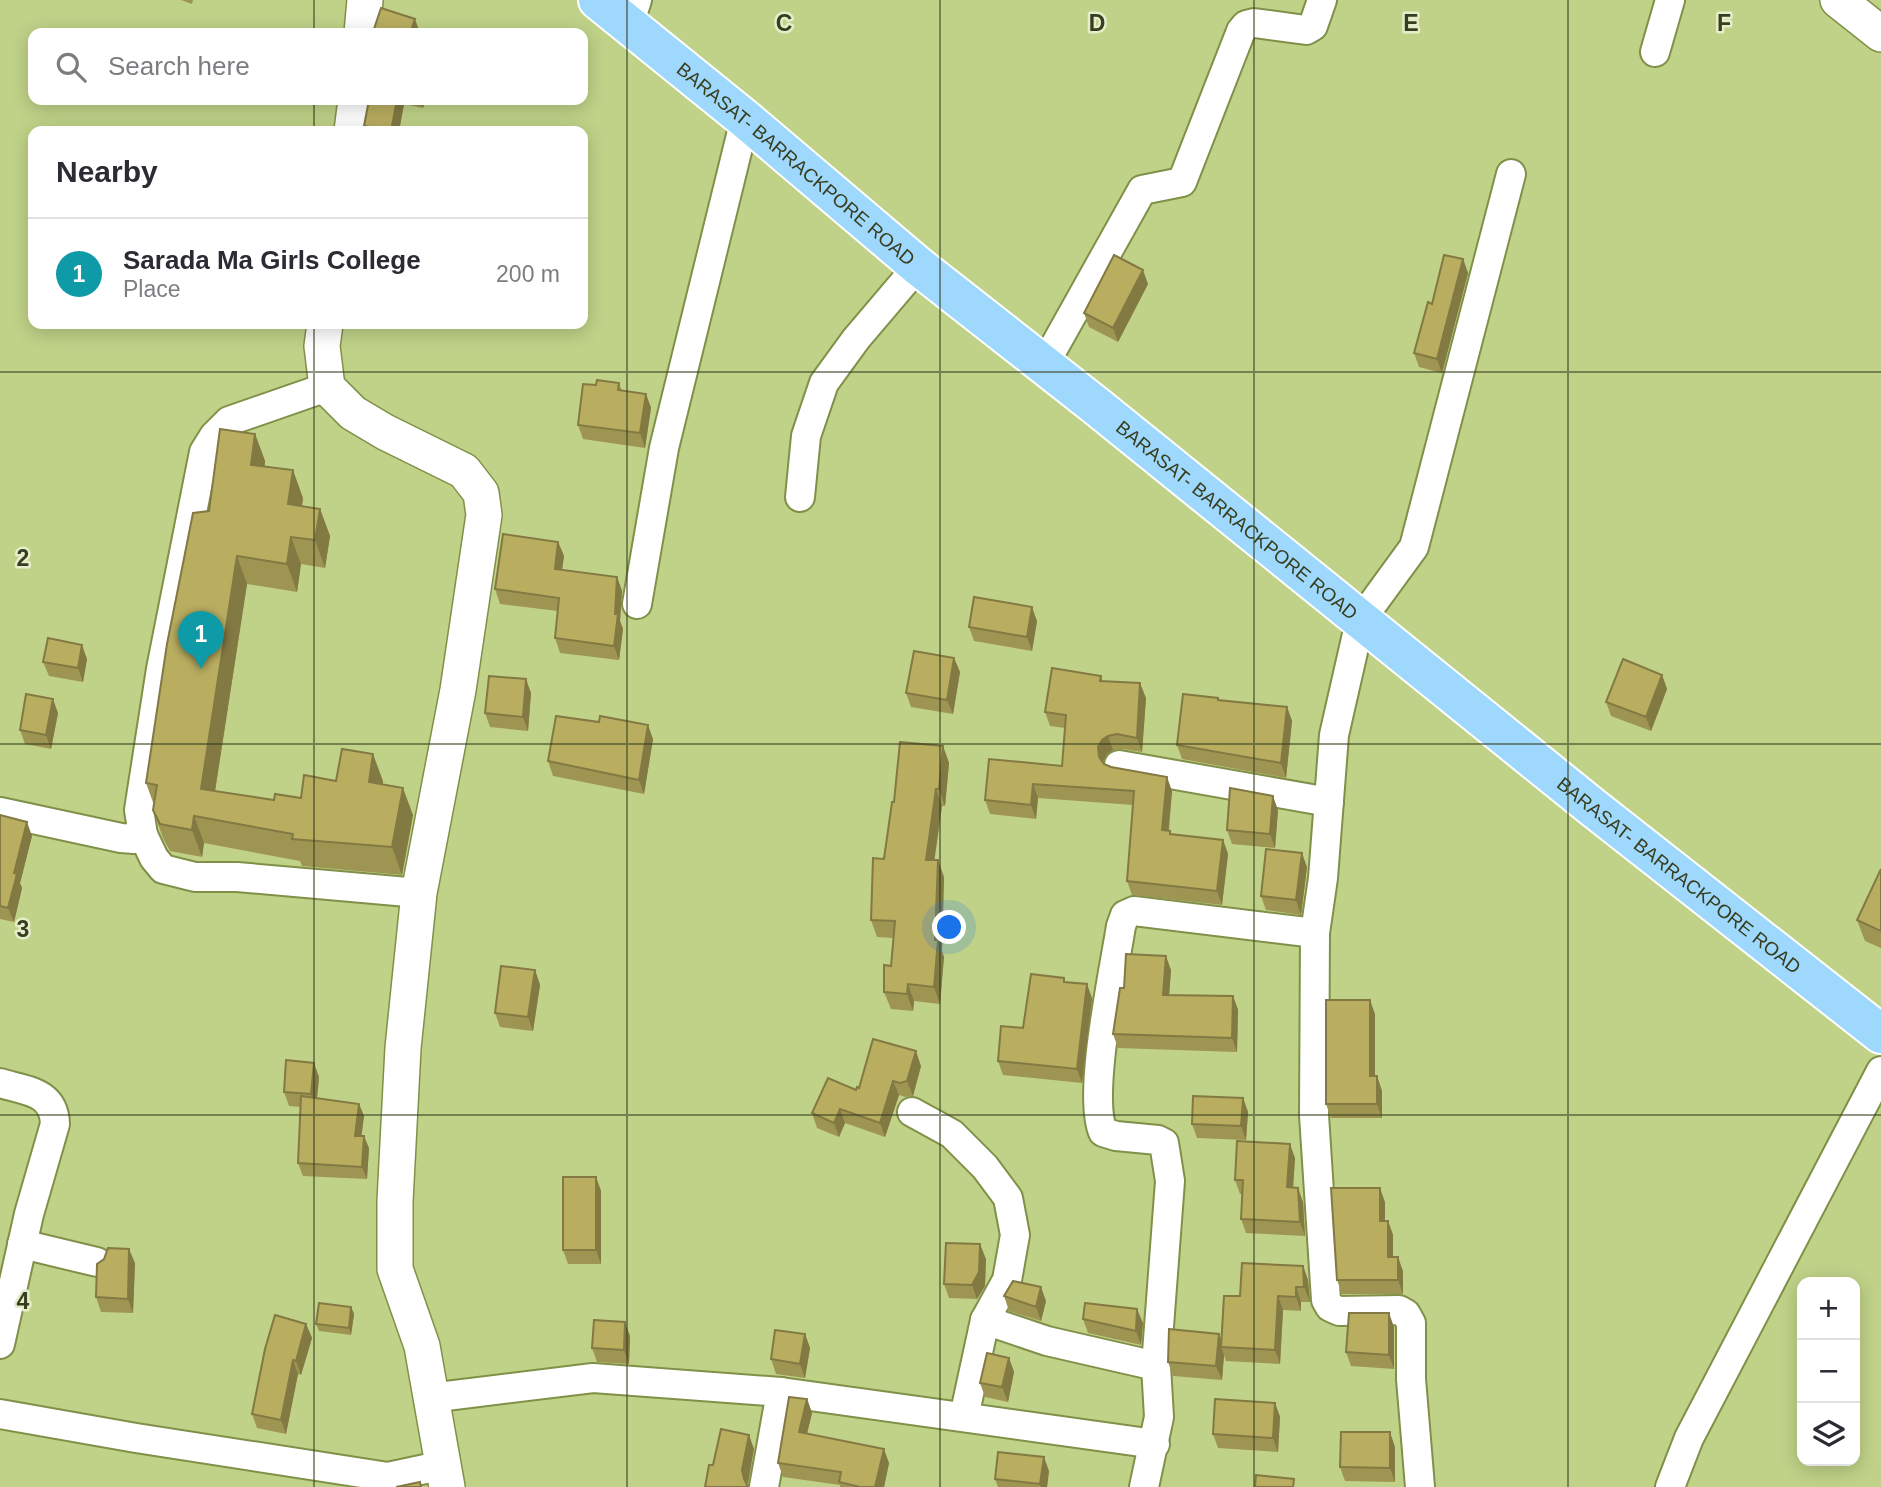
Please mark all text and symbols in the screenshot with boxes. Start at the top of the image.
text: C [776,10,792,36]
text: D [1089,10,1105,36]
text: E [1403,10,1419,36]
text: F [1717,10,1731,36]
search box [28,28,588,105]
icon: search [52,48,90,86]
text: Search here [108,51,250,81]
street label: BARASAT- BARRACKPORE ROAD [673,58,919,270]
text: Nearby [56,155,158,188]
text: Sarada Ma Girls College [123,245,421,275]
text: 1 [73,261,85,287]
text: 200 m [496,261,560,287]
text: Place [123,276,181,302]
street label: BARASAT- BARRACKPORE ROAD [1112,417,1362,624]
text: 2 [17,545,29,571]
pin: 1 [178,611,224,669]
street label: BARASAT- BARRACKPORE ROAD [1553,773,1805,978]
your location [932,910,966,944]
text: 3 [17,916,29,942]
map controls [1797,1277,1860,1466]
button: + [1797,1277,1860,1340]
text: 4 [17,1288,30,1314]
button: − [1797,1340,1860,1403]
button: layers [1797,1403,1860,1466]

